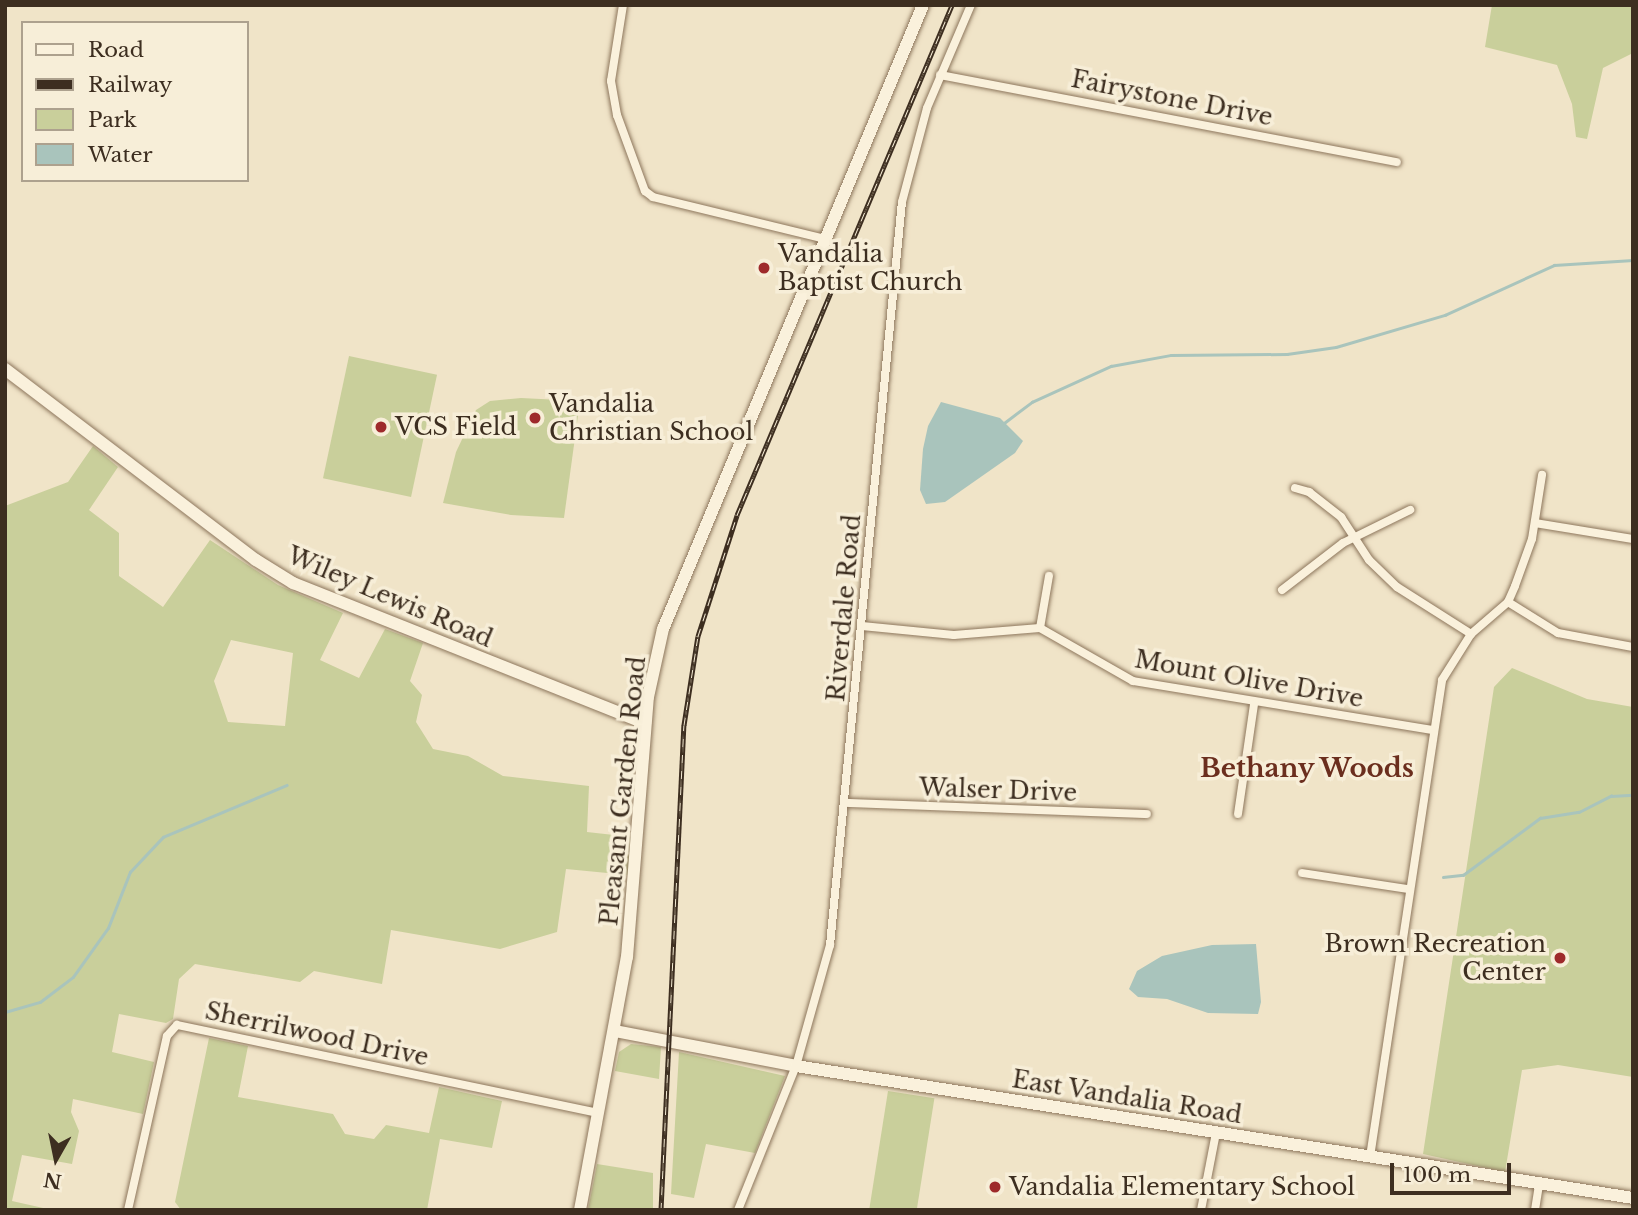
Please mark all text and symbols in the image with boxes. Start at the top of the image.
legend [21,21,248,182]
text: Road [88,37,144,63]
street label: Fairystone Drive [1069,64,1275,132]
text: Railway [88,72,172,98]
text: Park [88,107,137,133]
text: Water [88,142,152,168]
place label: Vandalia Baptist Church [778,240,963,296]
marker: Vandalia Baptist Church [756,260,772,276]
place label: Vandalia Christian School [549,390,753,446]
marker: Vandalia Christian School [527,410,543,426]
place label: VCS Field [395,413,517,441]
marker: VCS Field [373,419,389,435]
street label: Riverdale Road [821,513,867,703]
street label: Wiley Lewis Road [283,541,497,653]
street label: Mount Olive Drive [1133,645,1365,713]
street label: Pleasant Garden Road [595,655,651,927]
district label: Bethany Woods [1199,753,1415,785]
street label: Walser Drive [918,773,1078,807]
place label: Brown Recreation Center [1324,930,1546,986]
marker: Brown Recreation Center [1552,950,1568,966]
street label: Sherrilwood Drive [203,996,431,1072]
street label: East Vandalia Road [1009,1065,1245,1129]
north arrow [21,1124,91,1194]
scale bar [1393,1148,1514,1192]
text: 100 m [1403,1162,1471,1188]
text: N [42,1167,63,1193]
place label: Vandalia Elementary School [1009,1173,1356,1201]
marker: Vandalia Elementary School [987,1179,1003,1195]

